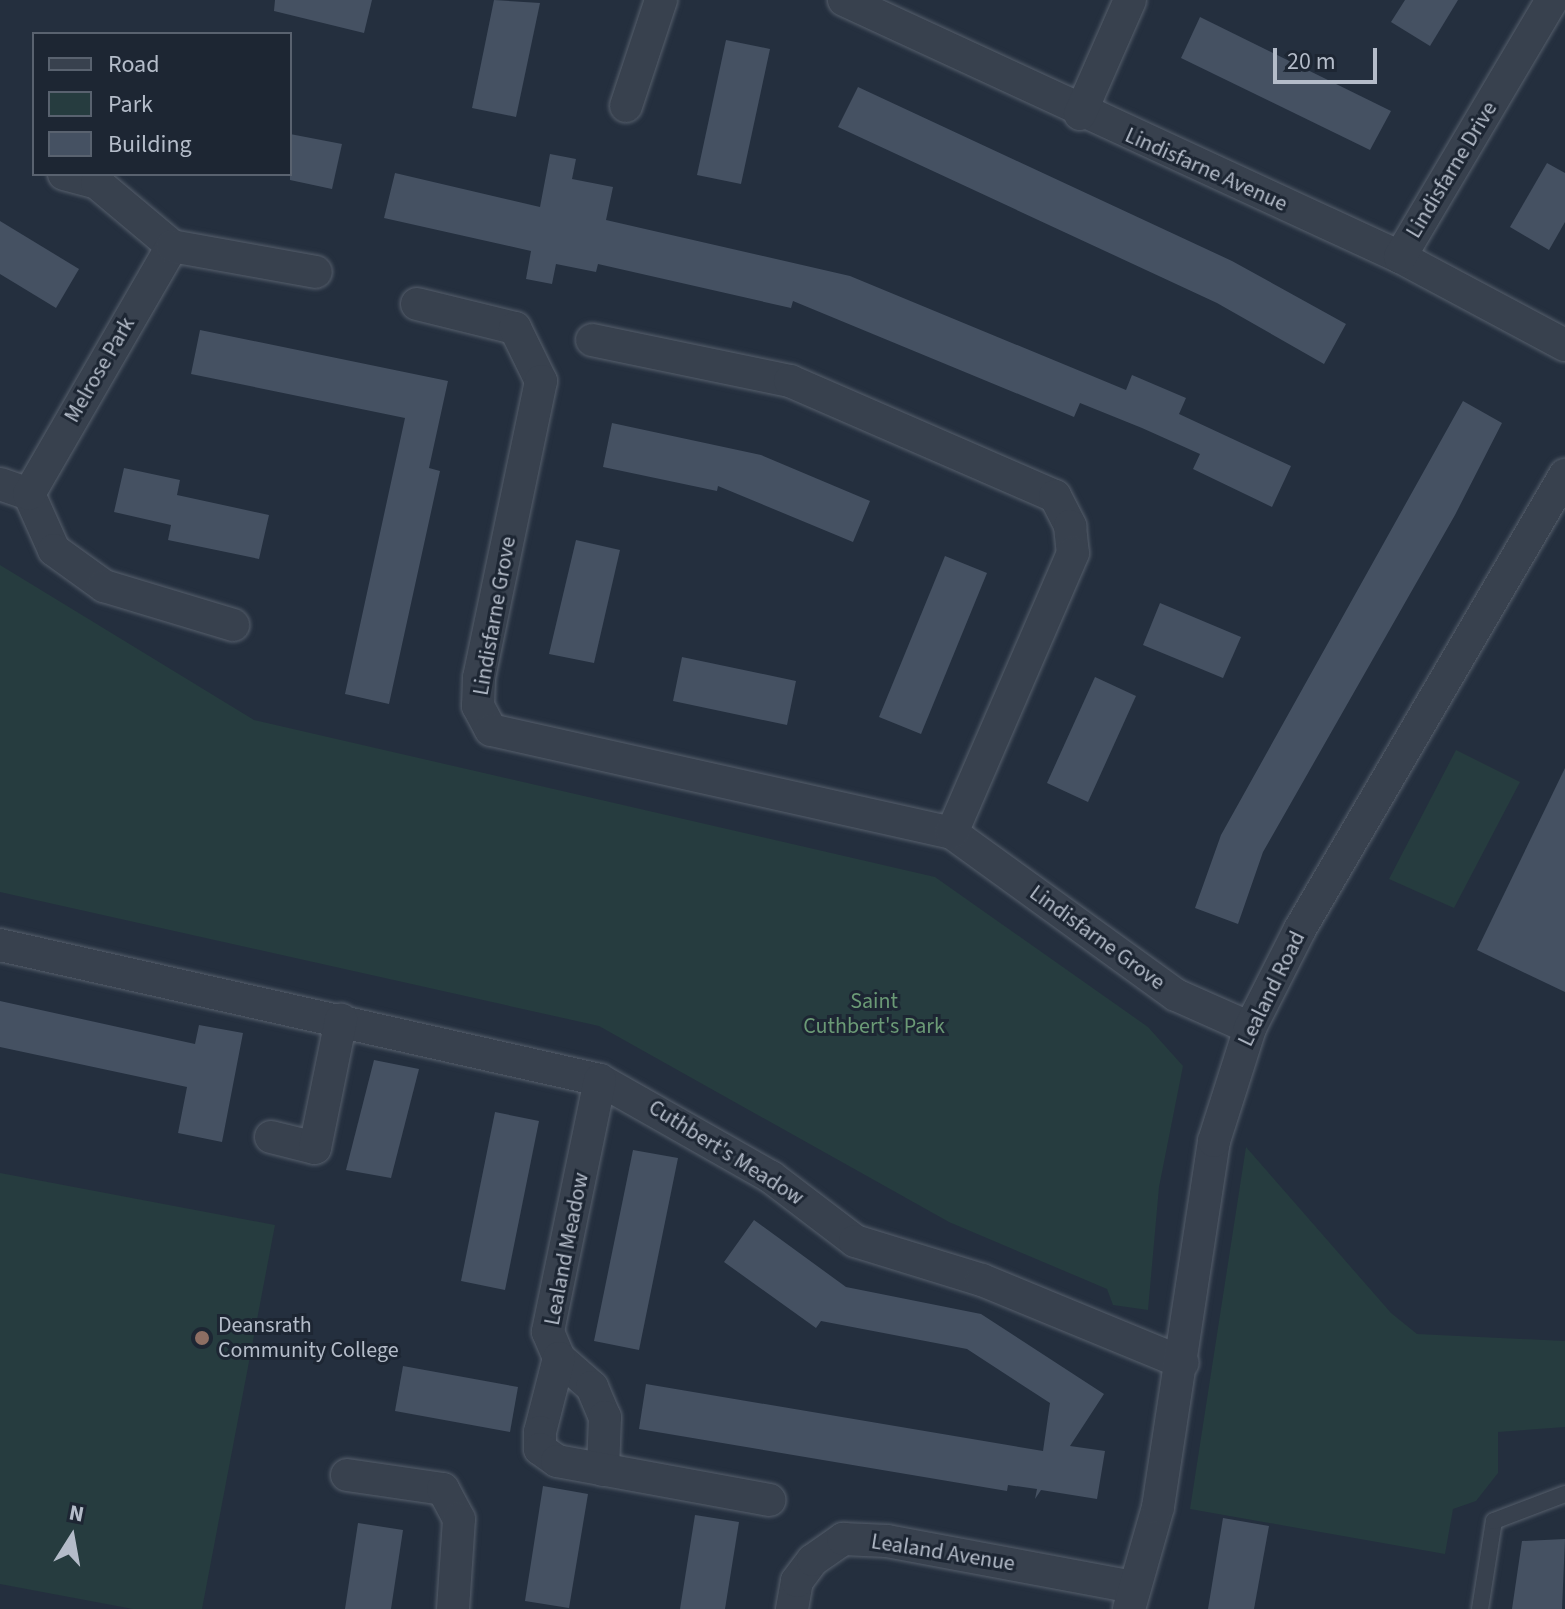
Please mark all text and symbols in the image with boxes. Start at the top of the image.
legend [32,32,292,176]
scale bar [1277,32,1381,82]
text: 20 m [1287,44,1336,79]
text: Road [108,47,160,82]
text: Park [108,87,153,122]
street label: Lindisfarne Drive [1401,97,1503,243]
street label: Lindisfarne Avenue [1121,122,1291,218]
text: Building [108,127,192,162]
street label: Melrose Park [59,313,141,427]
street label: Lindisfarne Grove [468,534,522,698]
street label: Lindisfarne Grove [1024,880,1170,996]
street label: Lealand Road [1233,927,1311,1051]
park label: Saint Cuthbert's Park [803,988,945,1040]
street label: Cuthbert's Meadow [643,1095,809,1211]
street label: Lealand Meadow [539,1170,595,1328]
place label: Deansrath Community College [218,1312,399,1364]
marker: Deansrath Community College [193,1329,211,1347]
text: N [66,1496,87,1531]
north arrow [32,1497,112,1577]
street label: Lealand Avenue [869,1529,1017,1577]

